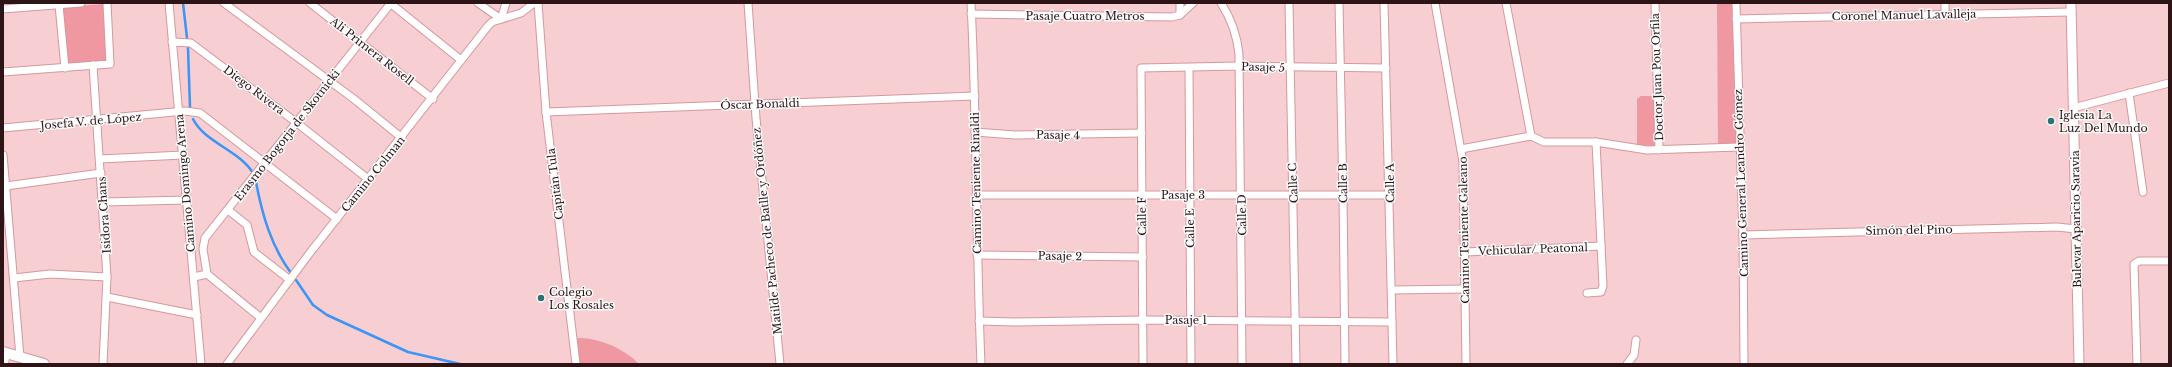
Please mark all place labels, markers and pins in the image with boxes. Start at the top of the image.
place label: Iglesia La Luz Del Mundo [2059,108,2148,135]
marker: Iglesia La Luz Del Mundo [2046,116,2056,126]
place label: Colegio Los Rosales [549,285,614,312]
marker: Colegio Los Rosales [536,293,546,303]

